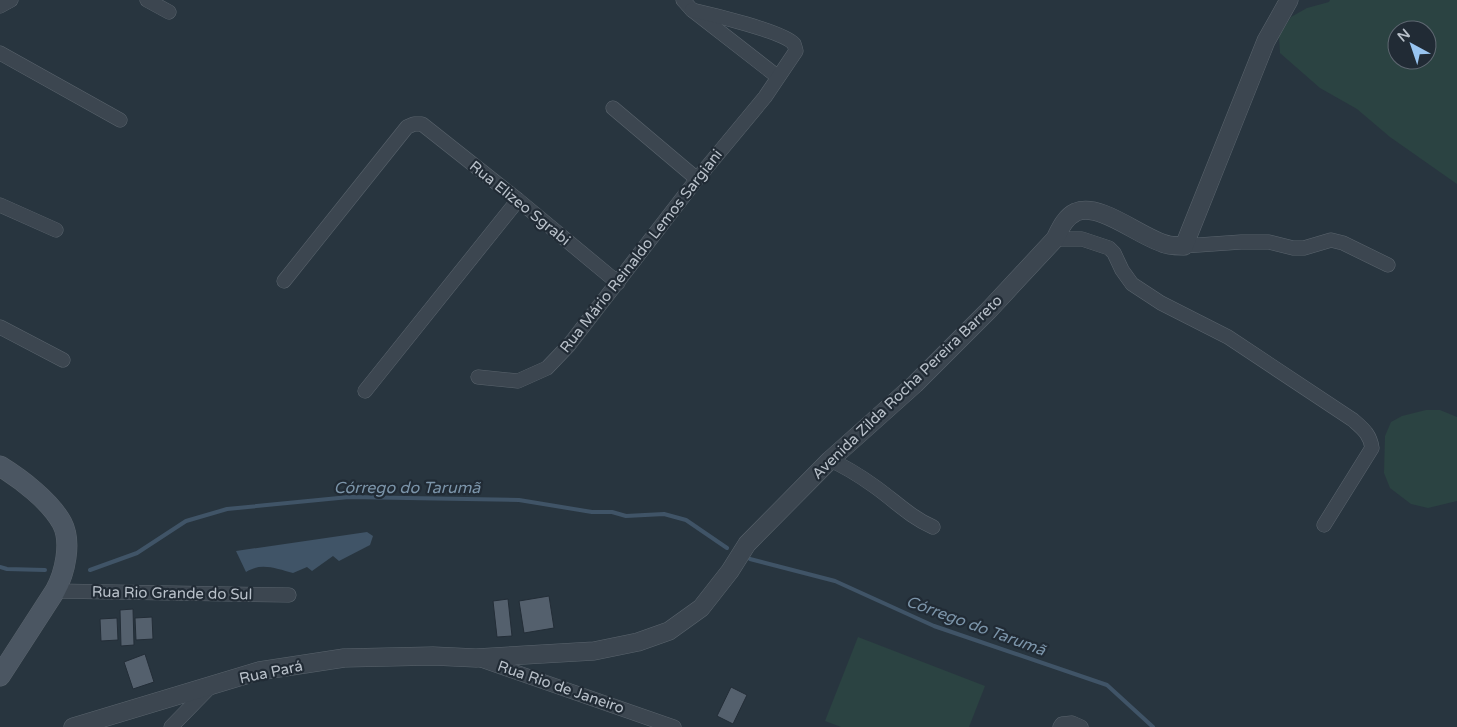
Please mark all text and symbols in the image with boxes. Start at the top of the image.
north arrow [1387,20,1437,70]
text: N [1394,25,1414,46]
street label: Rua Mário Reinaldo Lemos Sargiani [556,146,726,356]
street label: Rua Elizeo Sgrabi [466,157,574,249]
street label: Avenida Zilda Rocha Pereira Barreto [808,291,1006,483]
water label: Córrego do Tarumã [334,478,481,498]
street label: Rua Rio Grande do Sul [92,583,252,603]
water label: Córrego do Tarumã [903,591,1049,661]
street label: Rua Pará [238,656,304,688]
street label: Rua Rio de Janeiro [495,657,627,717]

